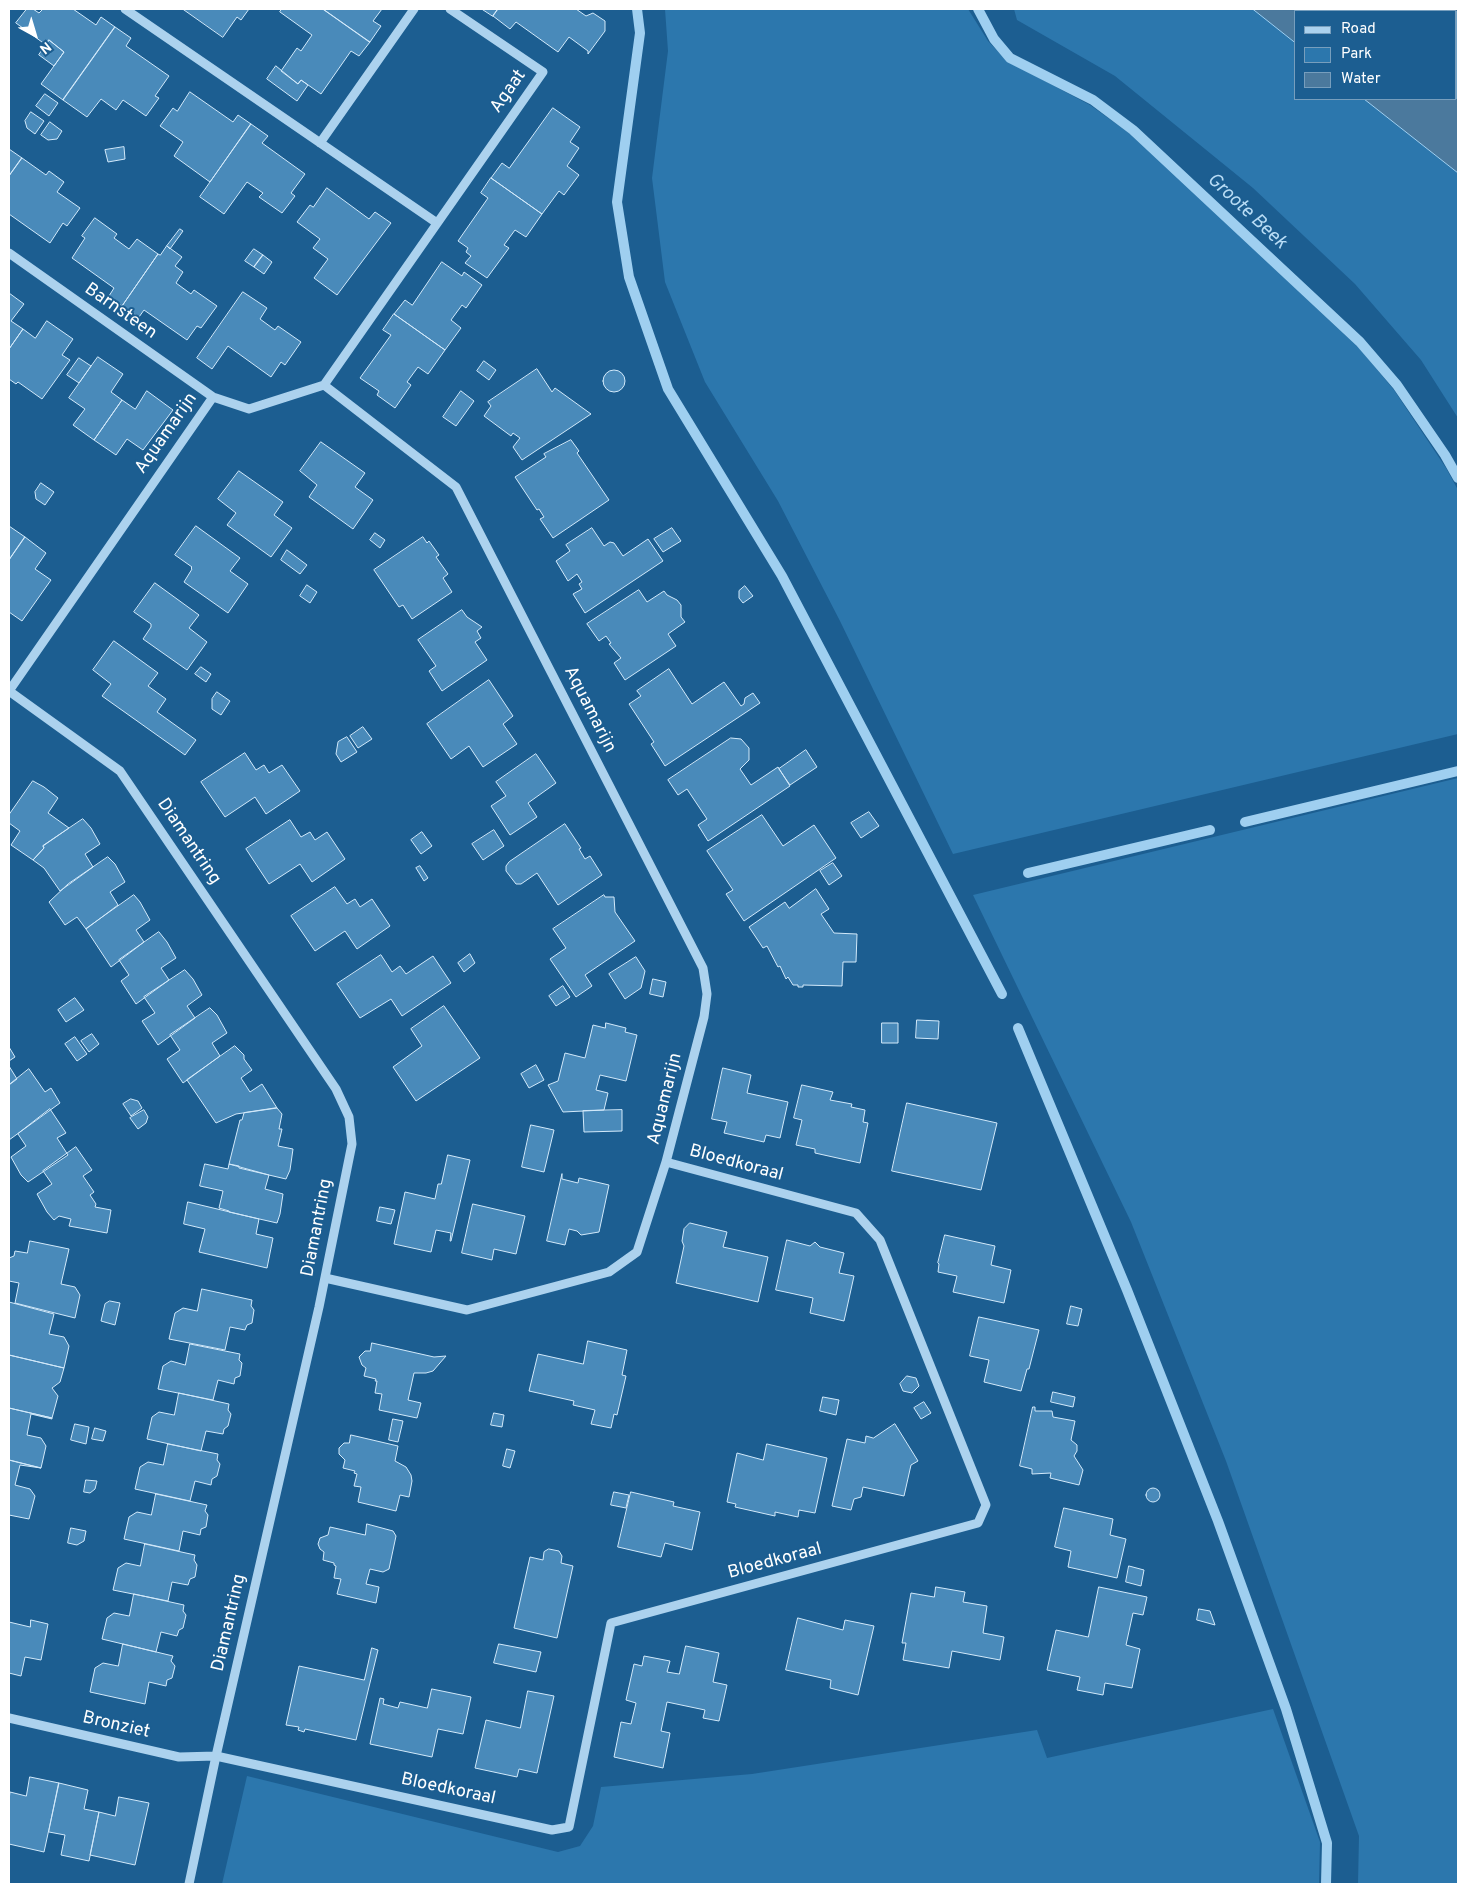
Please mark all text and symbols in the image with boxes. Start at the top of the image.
north arrow [10,10,60,60]
legend [1294,10,1457,100]
text: Road [1341,20,1376,39]
text: N [35,37,54,57]
text: Park [1341,45,1372,64]
street label: Agaat [486,66,532,118]
text: Water [1341,70,1380,89]
water label: Groote Beek [1201,169,1291,255]
street label: Barnsteen [80,279,160,345]
street label: Aquamarijn [131,389,203,479]
street label: Aquamarijn [558,663,620,757]
street label: Diamantring [151,795,225,889]
street label: Aquamarijn [644,1051,688,1147]
street label: Bloedkoraal [687,1141,785,1187]
street label: Diamantring [298,1177,338,1279]
street label: Bloedkoraal [726,1539,824,1585]
street label: Diamantring [208,1572,252,1674]
street label: Bronziet [80,1708,152,1744]
street label: Bloedkoraal [399,1769,497,1811]

